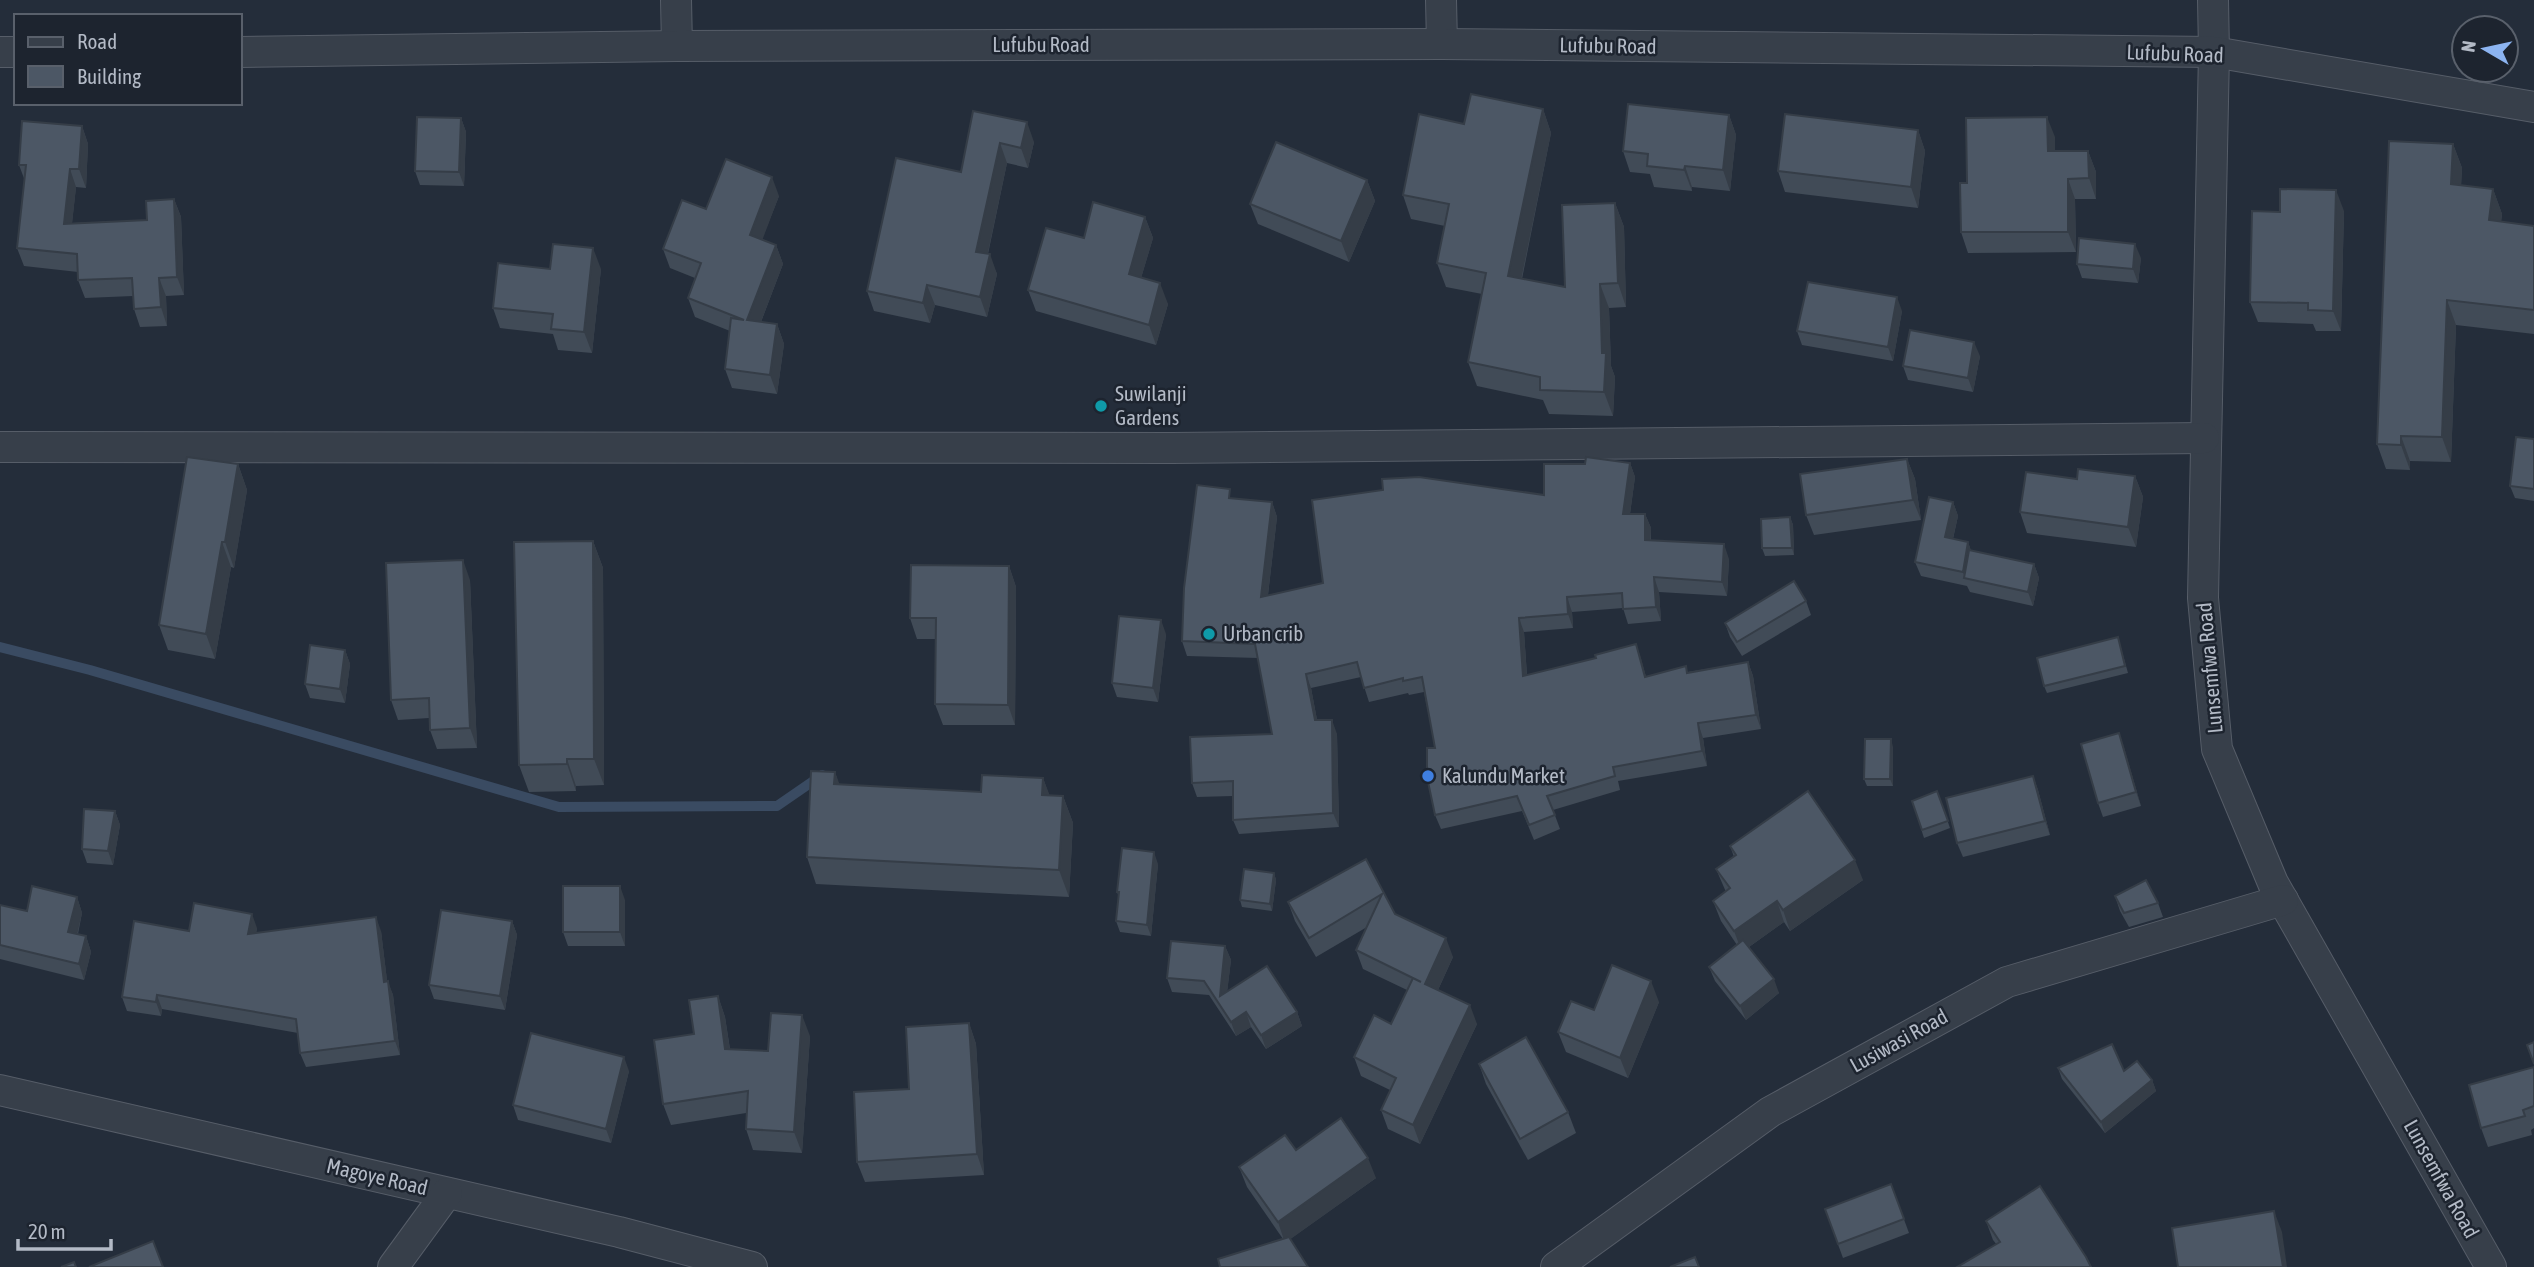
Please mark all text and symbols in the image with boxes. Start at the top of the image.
legend [14,14,242,105]
north arrow [2450,14,2520,84]
text: Road [77,29,117,53]
street label: Lufubu Road [992,32,1090,56]
street label: Lufubu Road [1559,32,1657,58]
street label: Lufubu Road [2126,39,2224,67]
text: N [2456,39,2480,54]
text: Building [77,64,141,88]
place label: Suwilanji Gardens [1115,381,1187,429]
marker: Suwilanji Gardens [1093,398,1109,414]
street label: Lunsemfwa Road [2191,602,2227,735]
place label: Urban crib [1223,621,1303,645]
marker: Urban crib [1201,626,1217,642]
place label: Kalundu Market [1442,763,1565,787]
marker: Kalundu Market [1420,768,1436,784]
street label: Lusiwasi Road [1846,1003,1951,1077]
street label: Lunsemfwa Road [2400,1115,2484,1242]
street label: Magoye Road [324,1153,430,1199]
scale bar [18,1208,110,1252]
text: 20 m [28,1219,66,1243]

